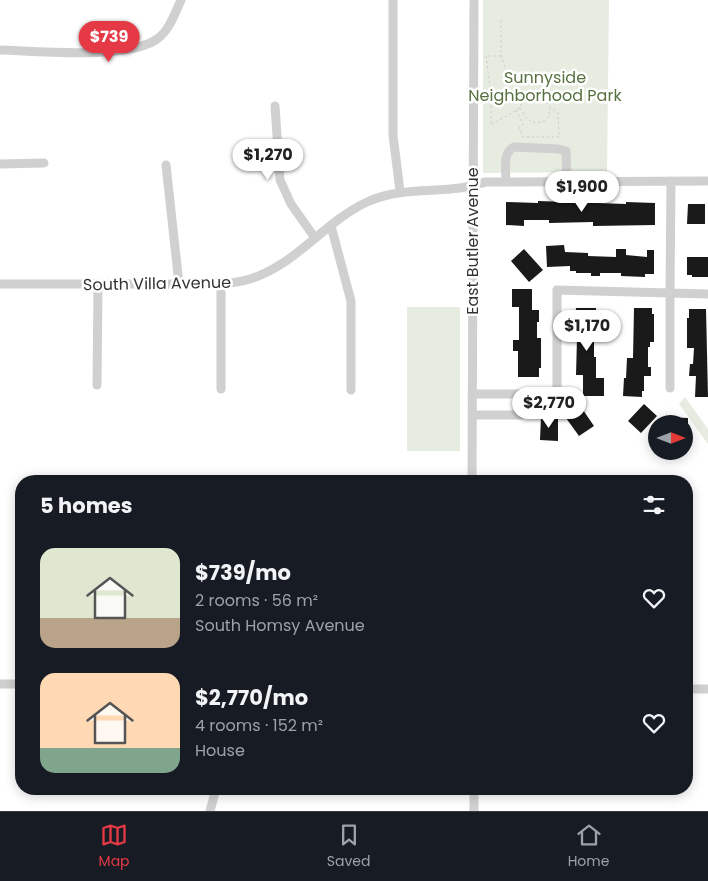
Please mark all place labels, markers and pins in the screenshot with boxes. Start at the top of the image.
pin: $739 [79,20,139,63]
pin: $1,270 [227,138,309,181]
pin: $1,900 [541,170,623,213]
pin: $1,170 [546,310,628,352]
pin: $2,770 [508,386,590,429]

